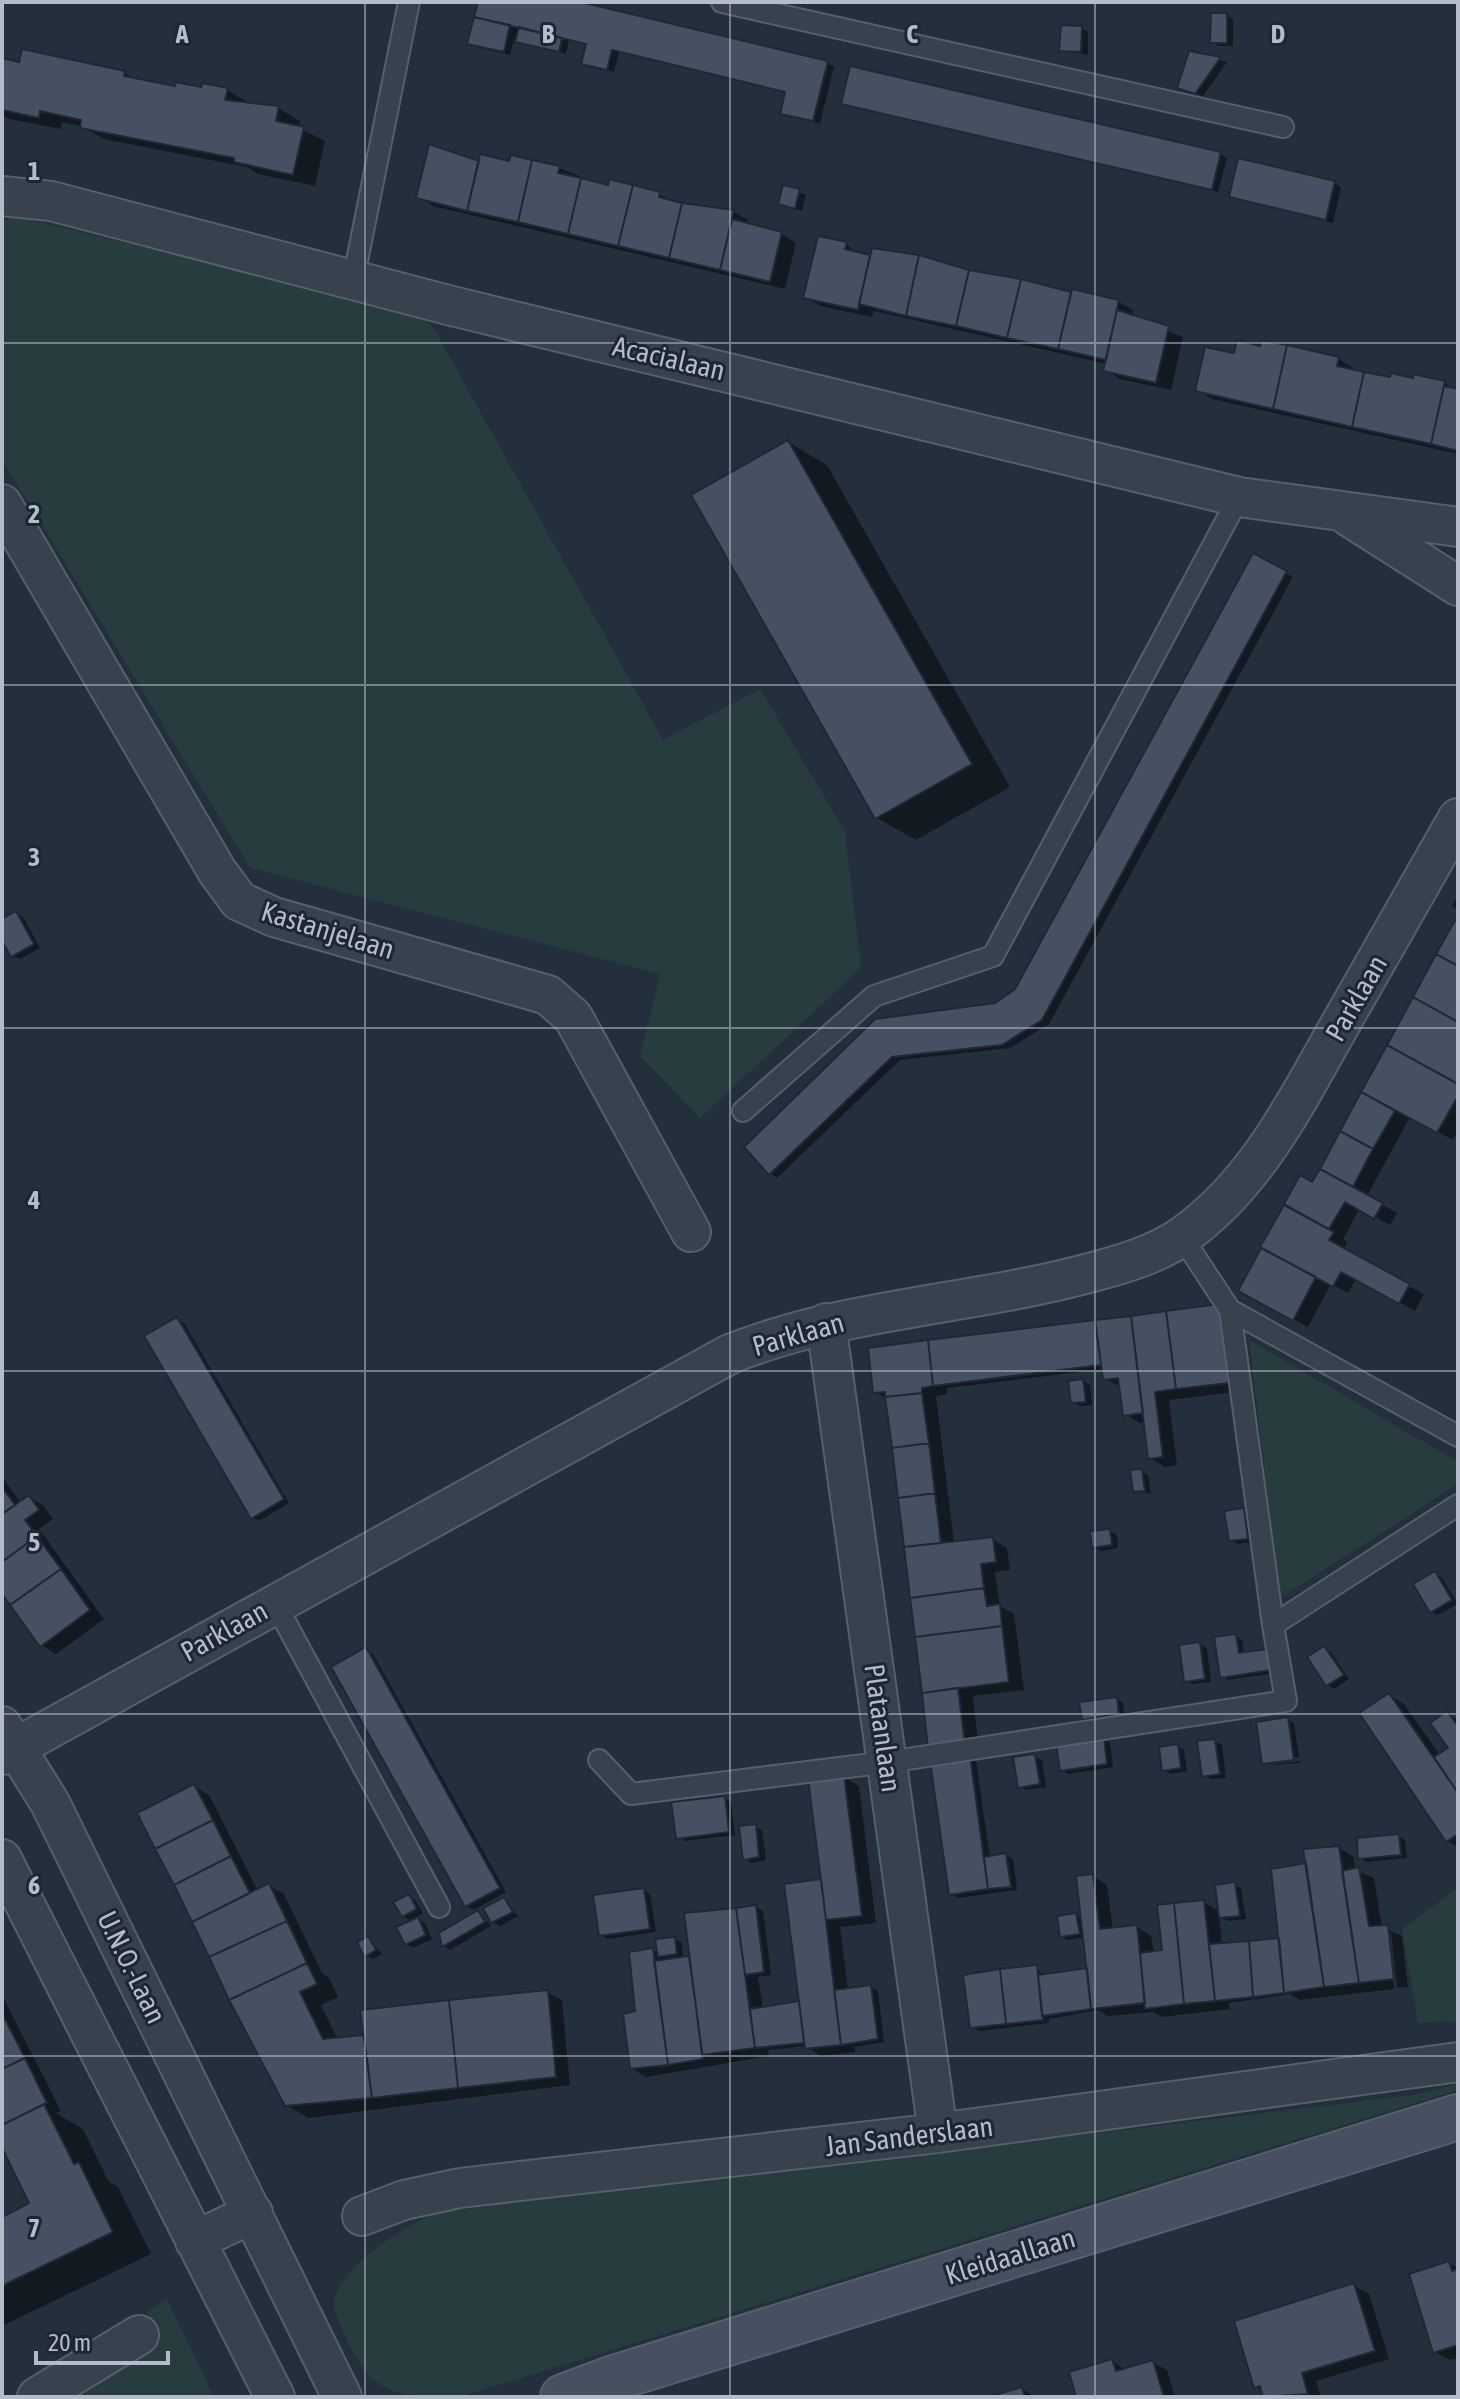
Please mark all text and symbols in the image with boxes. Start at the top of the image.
text: A [175,19,189,49]
text: B [542,19,555,49]
text: C [906,19,918,49]
text: D [1271,19,1285,49]
text: 1 [28,156,40,186]
street label: Acacialaan [610,330,728,386]
text: 2 [28,499,40,529]
text: 3 [28,842,40,872]
street label: Kastanjelaan [258,895,398,965]
street label: Parklaan [1319,949,1393,1047]
text: 4 [27,1185,40,1215]
street label: Parklaan [749,1306,847,1362]
text: 5 [28,1527,40,1557]
street label: Parklaan [175,1594,273,1668]
street label: Plataanlaan [858,1662,908,1794]
text: 6 [28,1870,40,1900]
street label: U.N.O.-Laan [91,1906,173,2028]
street label: Jan Sanderslaan [823,2110,995,2162]
text: 7 [28,2213,40,2243]
street label: Kleidaallaan [941,2221,1079,2291]
scale bar [36,2315,168,2365]
text: 20 m [48,2329,91,2356]

